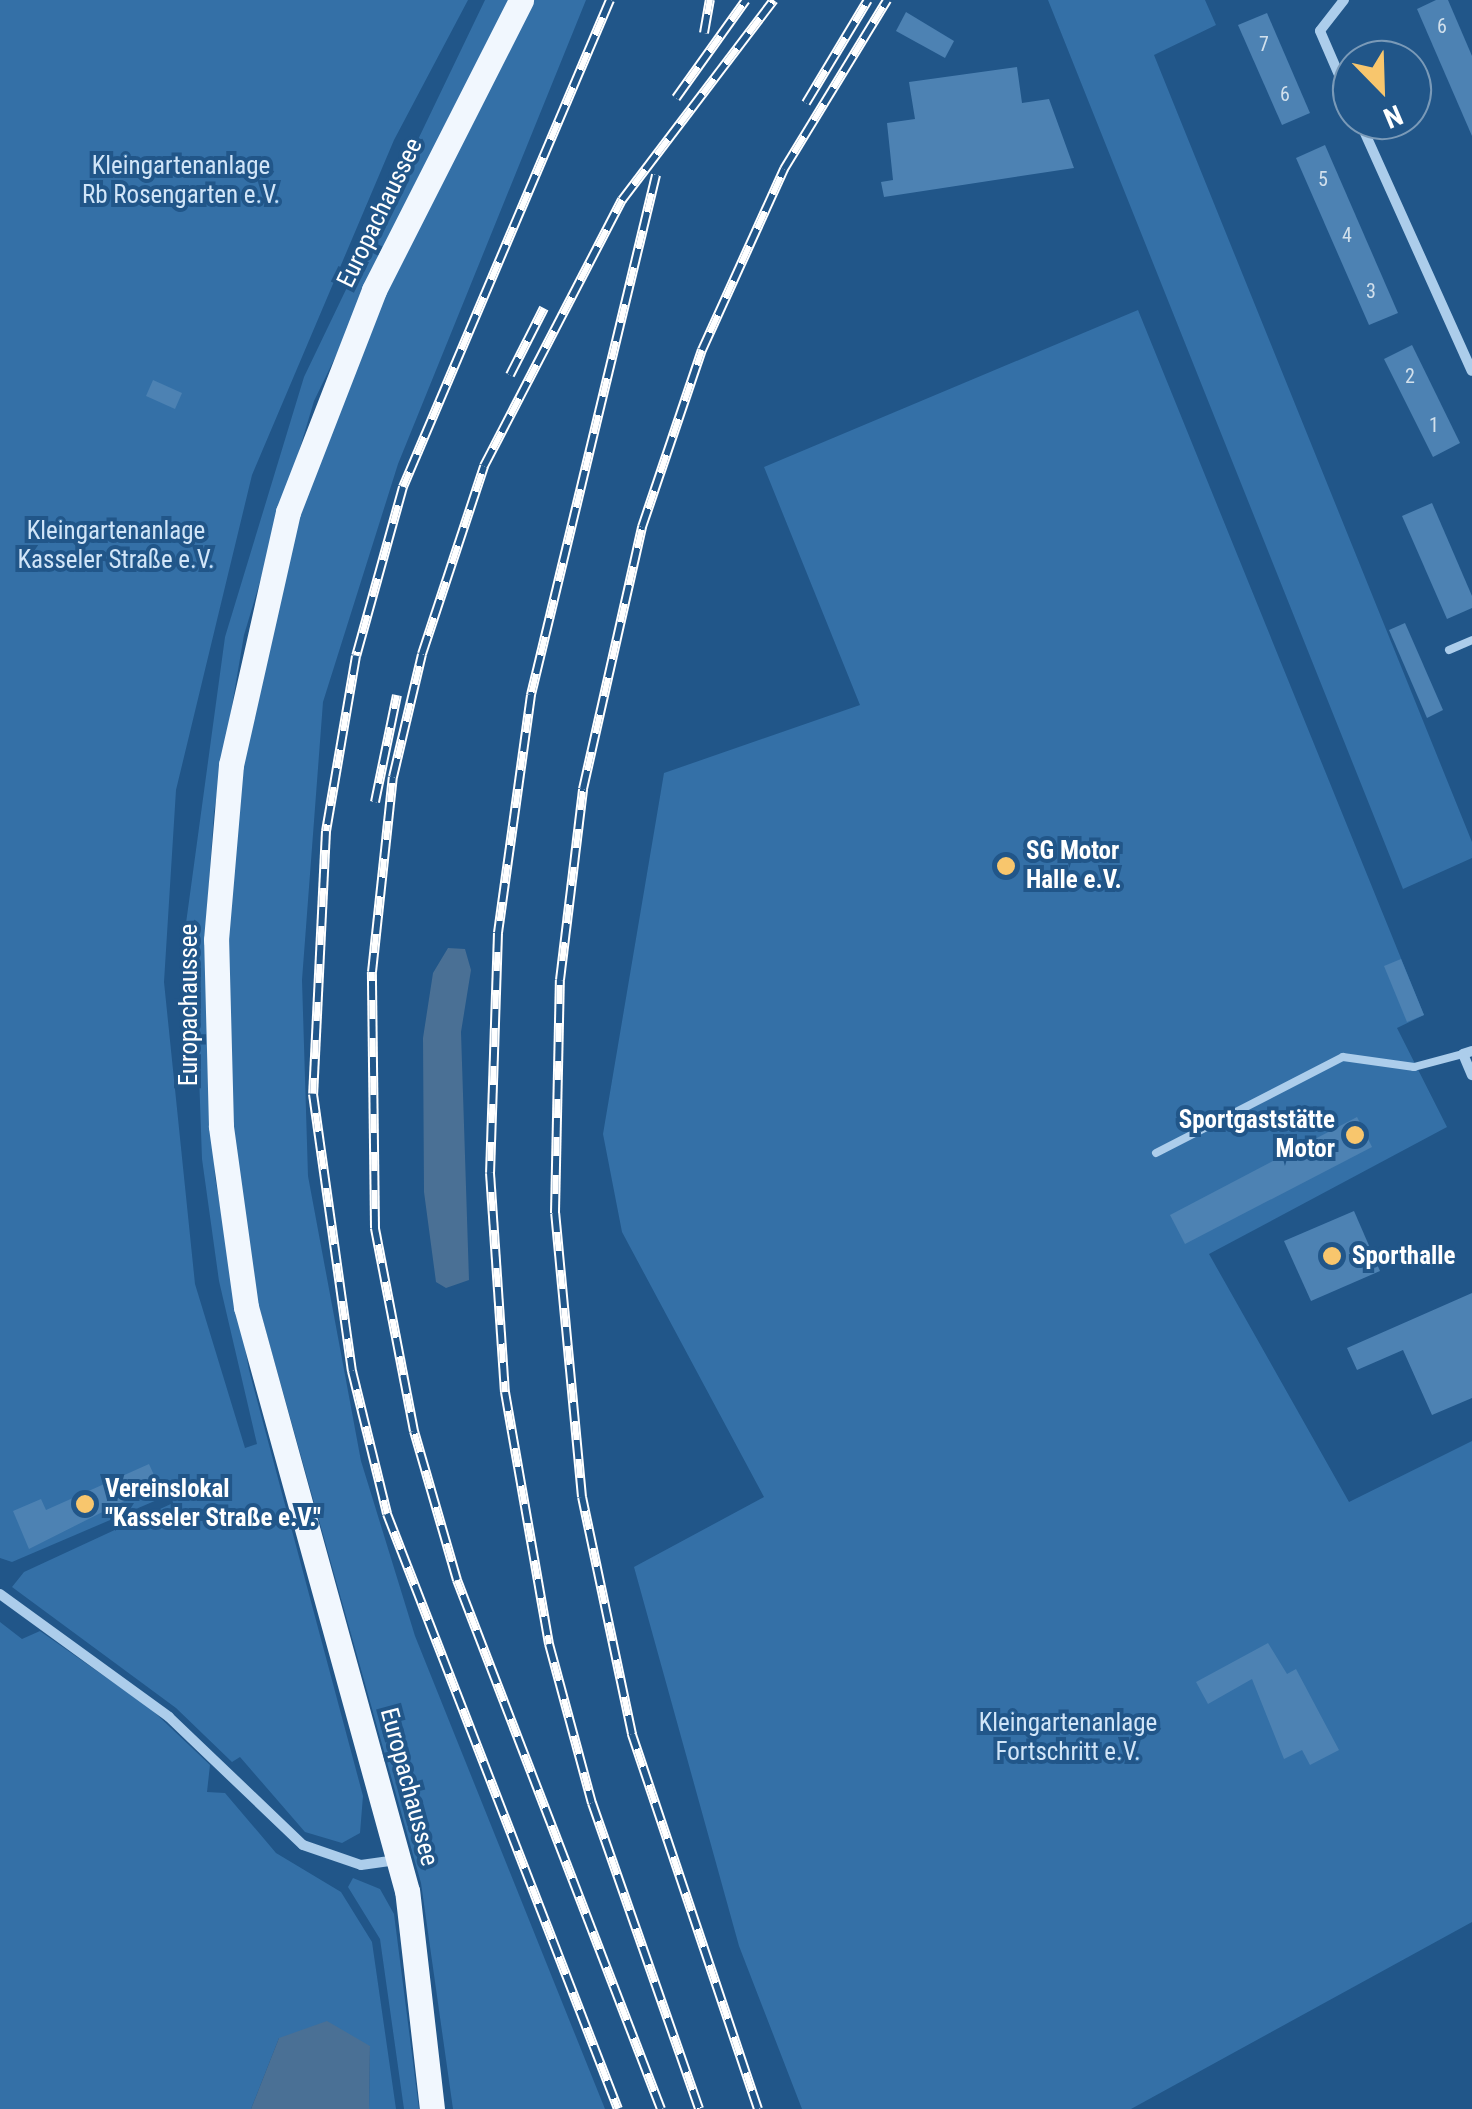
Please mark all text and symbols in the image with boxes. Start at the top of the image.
house number: 6 [1437,14,1447,38]
house number: 7 [1259,32,1269,56]
north arrow [1332,40,1432,140]
house number: 6 [1280,82,1290,106]
text: N [1379,98,1407,135]
street label: Europachaussee [331,133,429,293]
park label: Kleingartenanlage Rb Rosengarten e.V. [82,152,280,211]
house number: 5 [1318,167,1328,191]
house number: 4 [1342,223,1352,247]
house number: 3 [1366,279,1376,303]
house number: 2 [1405,364,1415,388]
house number: 1 [1429,413,1439,437]
park label: Kleingartenanlage Kasseler Straße e.V. [17,517,215,576]
place label: SG Motor Halle e.V. [1026,837,1122,896]
marker: SG Motor Halle e.V. [995,855,1017,877]
street label: Europachaussee [174,924,204,1086]
place label: Sportgaststätte Motor [1179,1106,1335,1165]
marker: Sportgaststätte Motor [1344,1124,1366,1146]
place label: Sporthalle [1352,1241,1456,1271]
marker: Sporthalle [1321,1245,1343,1267]
place label: Vereinslokal "Kasseler Straße e.V." [105,1475,321,1534]
marker: Vereinslokal "Kasseler Straße e.V." [74,1493,96,1515]
street label: Europachaussee [373,1705,445,1869]
park label: Kleingartenanlage Fortschritt e.V. [979,1709,1157,1768]

